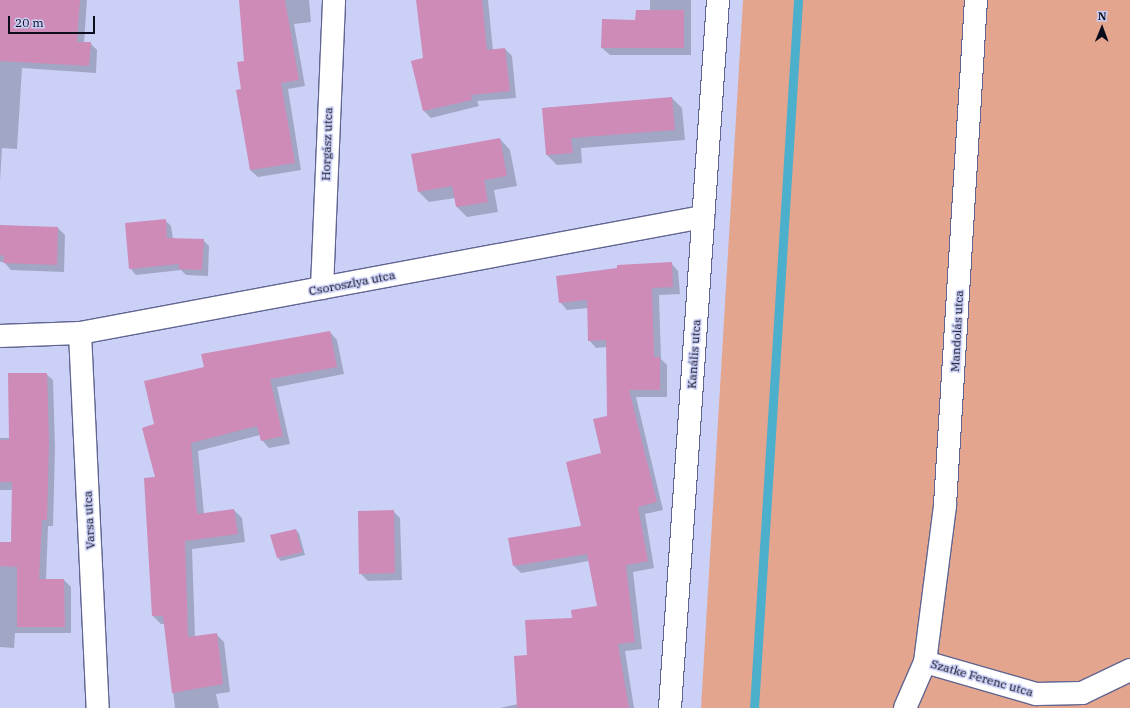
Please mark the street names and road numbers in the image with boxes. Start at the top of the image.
street label: Horgász utca [319,107,335,181]
street label: Csoroszlya utca [308,268,396,298]
street label: Mandolás utca [948,290,966,372]
street label: Kanális utca [684,319,704,389]
street label: Varsa utca [80,490,98,550]
street label: Szatke Ferenc utca [929,656,1035,700]

